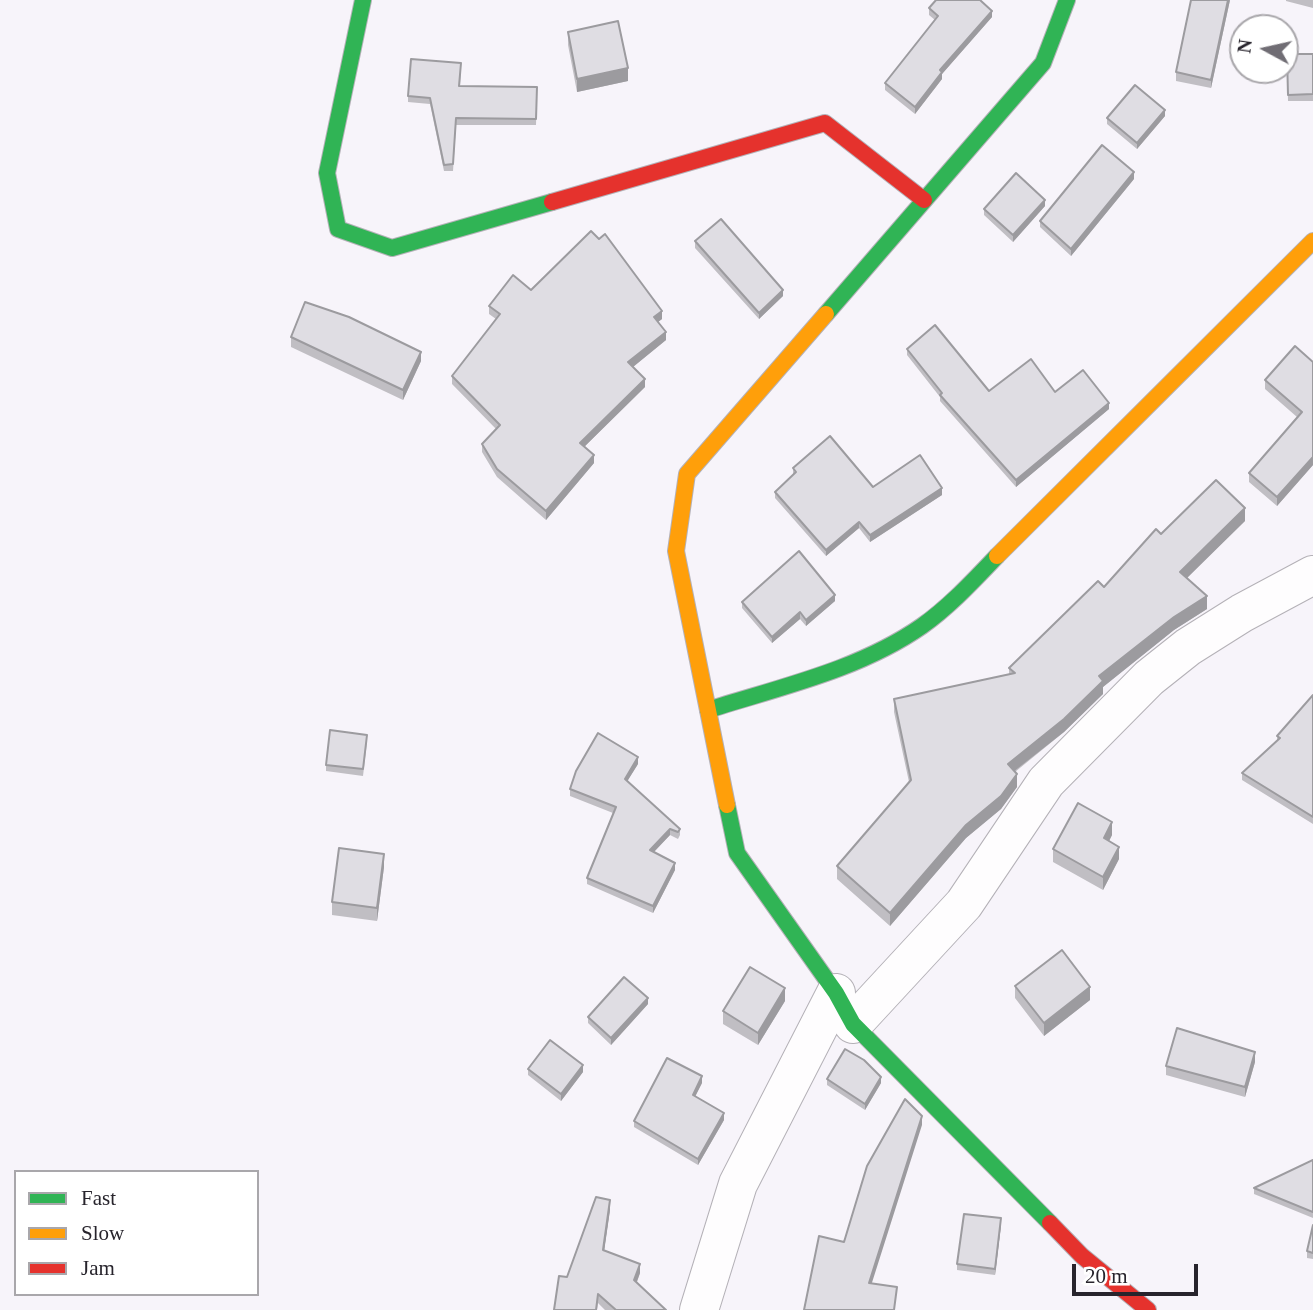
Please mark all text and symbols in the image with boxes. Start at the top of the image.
north arrow [1229,14,1299,84]
text: N [1233,38,1256,55]
legend [14,1170,259,1296]
text: Fast [81,1186,116,1210]
text: Slow [81,1221,124,1245]
scale bar [1075,1250,1201,1294]
text: Jam [81,1256,115,1280]
text: 20 m [1085,1264,1128,1288]

